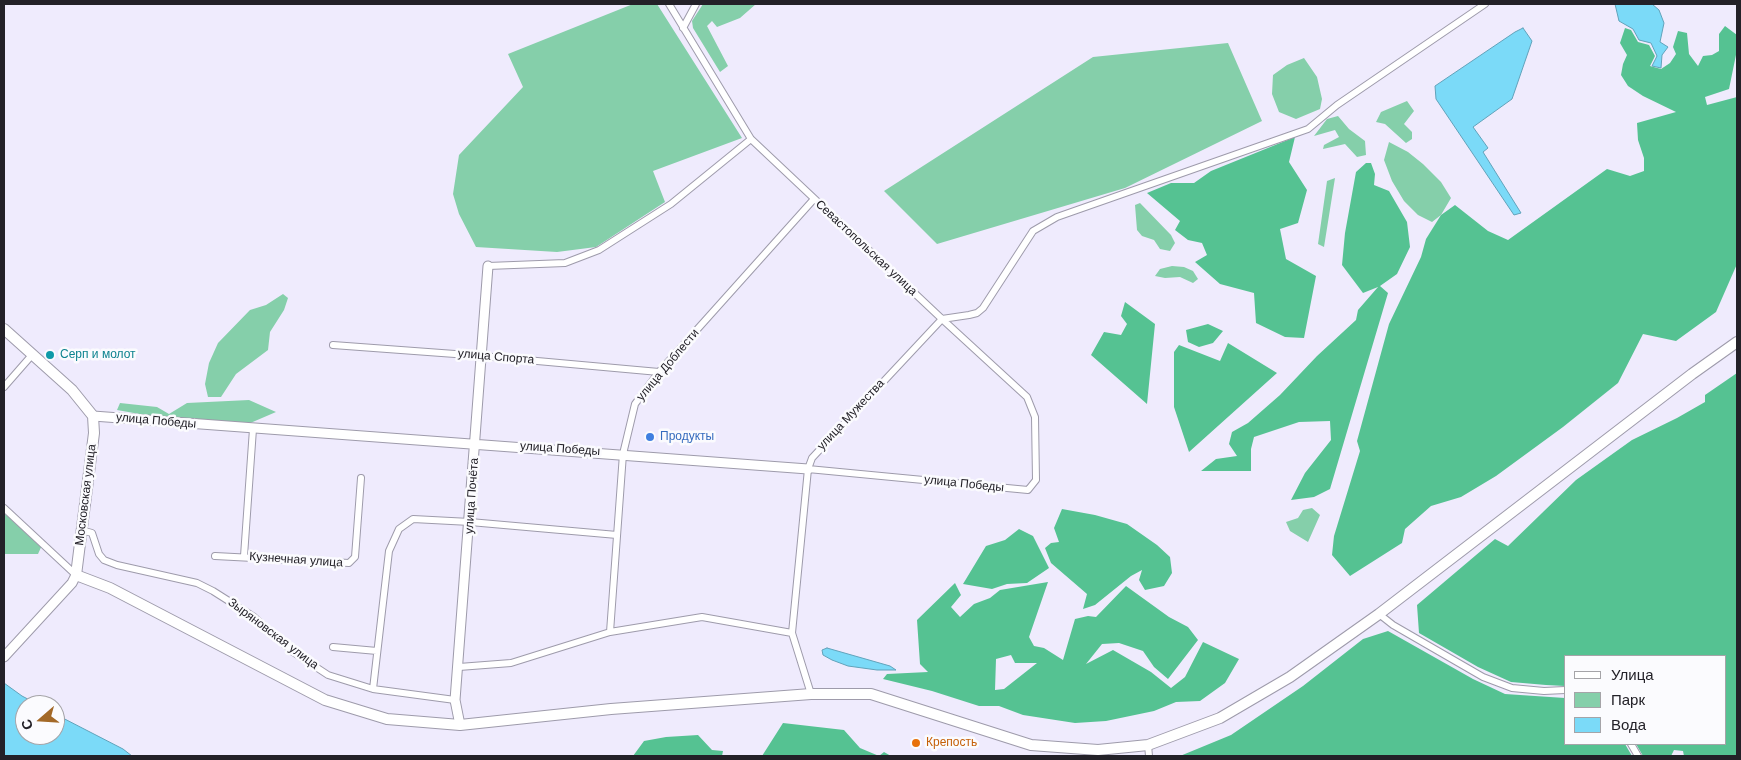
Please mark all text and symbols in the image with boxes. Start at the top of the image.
street label: Севастопольская улица [812,197,920,299]
street label: улица Доблести [634,326,702,404]
street label: улица Спорта [457,346,535,368]
place label: Серп и молот [60,348,136,362]
marker: Серп и молот [44,349,56,361]
street label: улица Мужества [814,377,888,453]
street label: улица Победы [115,410,197,432]
place label: Продукты [660,430,714,444]
marker: Продукты [644,431,656,443]
street label: улица Победы [519,439,601,459]
street label: Московская улица [73,443,99,547]
street label: улица Почёта [462,457,482,535]
street label: улица Победы [923,473,1005,495]
street label: Кузнечная улица [249,550,343,570]
street label: Зыряновская улица [225,595,321,673]
legend [1564,655,1726,745]
text: Улица [1611,666,1654,683]
text: Парк [1611,691,1645,708]
north arrow [15,695,65,745]
text: Вода [1611,716,1646,733]
text: С [18,717,36,732]
place label: Крепость [926,736,977,750]
marker: Крепость [910,737,922,749]

